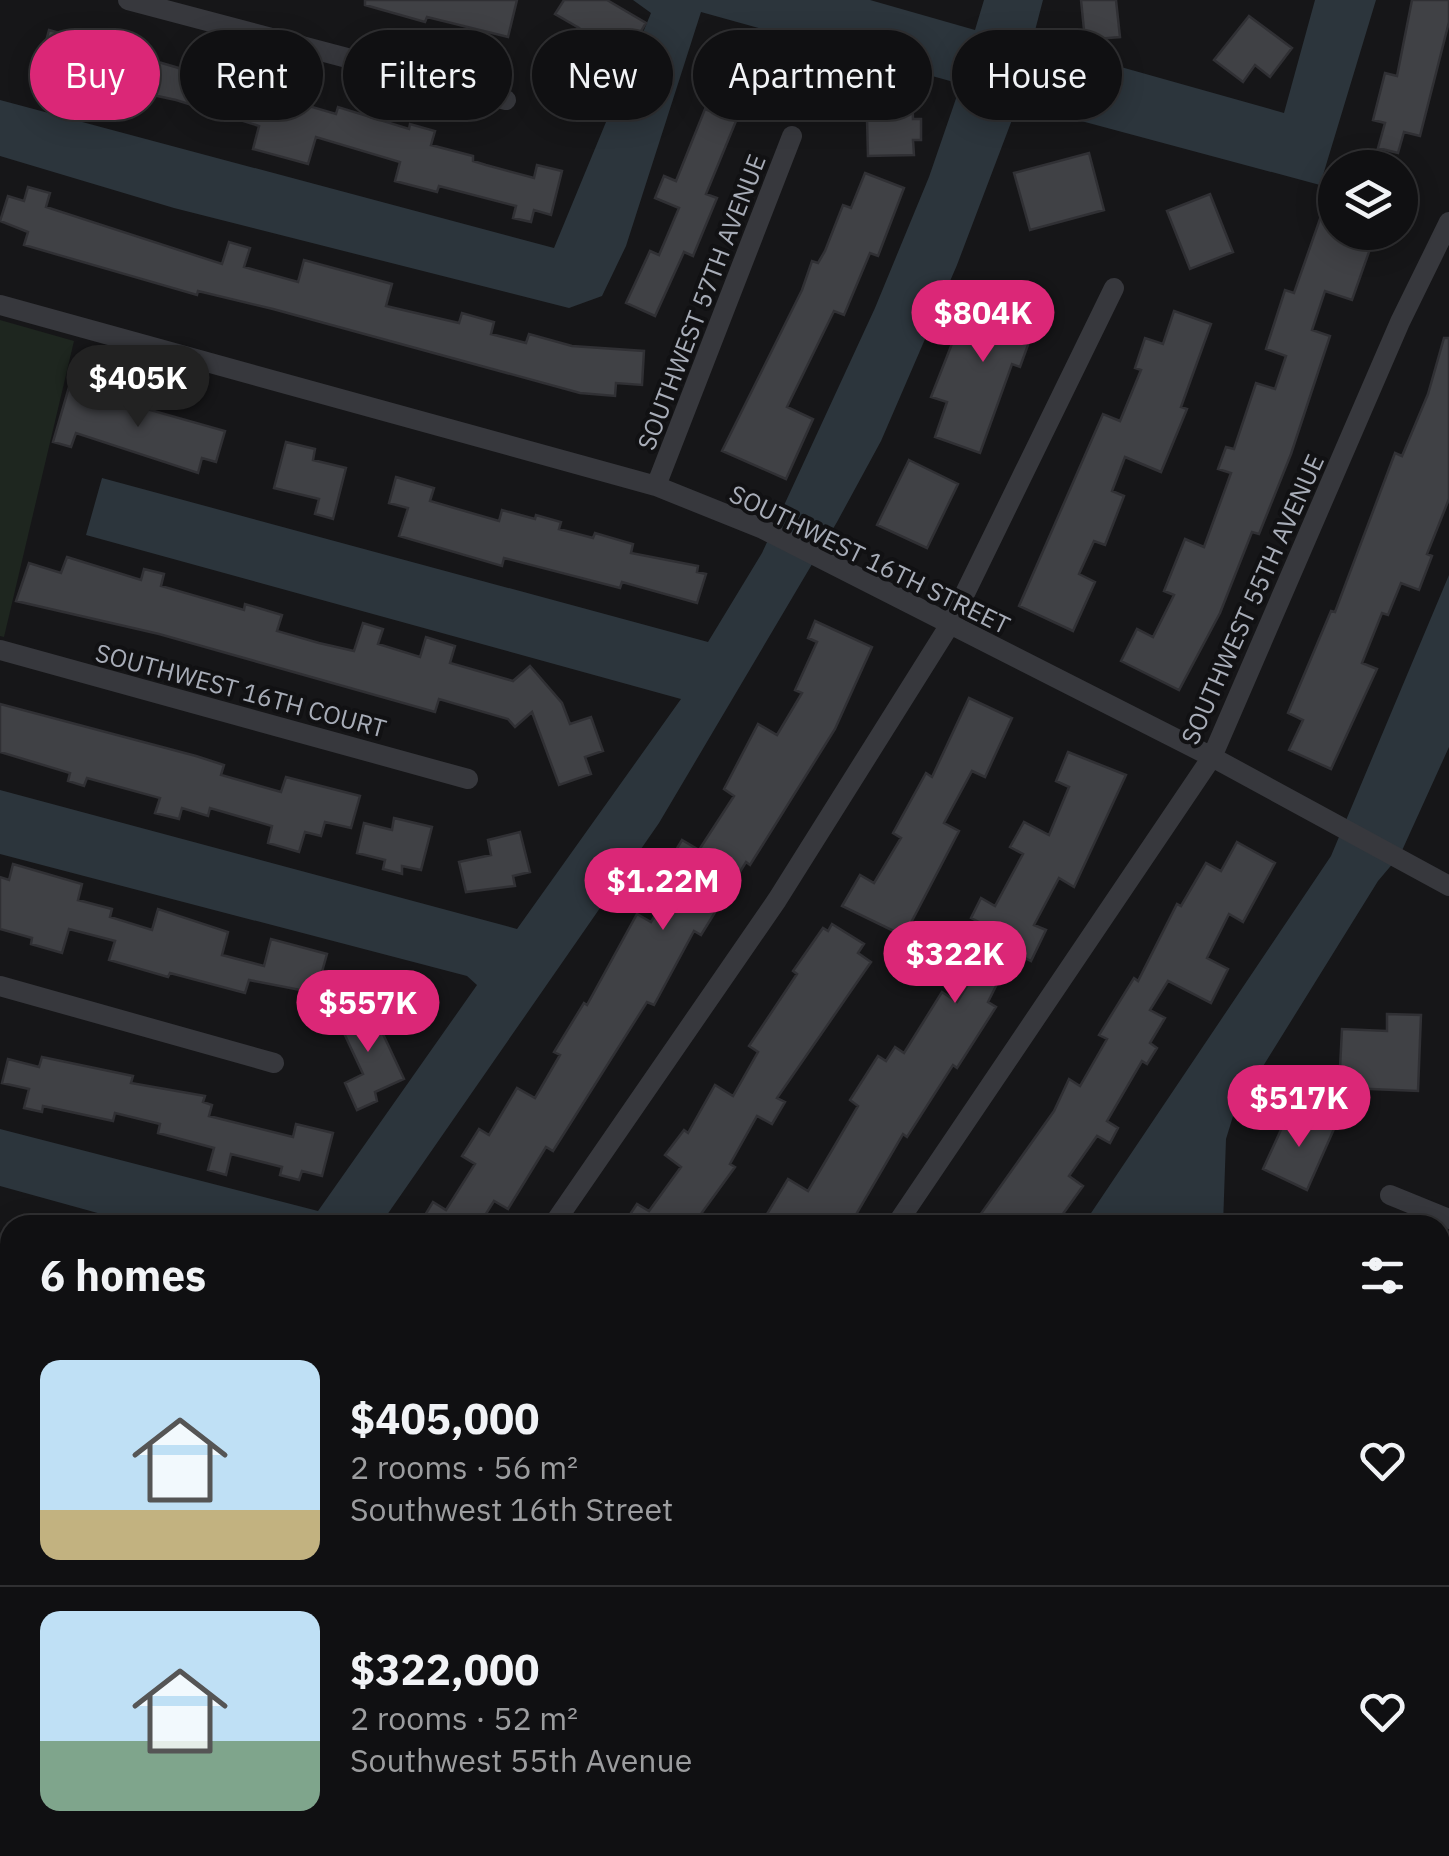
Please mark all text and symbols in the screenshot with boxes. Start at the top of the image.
chip: Buy [30,30,160,120]
chip: Rent [180,30,323,120]
chip: Filters [343,30,512,120]
chip: New [532,30,673,120]
chip: Apartment [693,30,932,120]
chip: House [952,30,1122,120]
street label: SOUTHWEST 57TH AVENUE [629,149,773,455]
map controls [1318,150,1418,250]
button: layers [1318,150,1418,250]
pin: $804K [913,280,1053,365]
text: $804K [933,291,1033,333]
pin: $405K [68,345,208,430]
text: $405K [88,356,188,398]
street label: SOUTHWEST 55TH AVENUE [1173,449,1331,749]
street label: SOUTHWEST 16TH STREET [724,477,1016,641]
street label: SOUTHWEST 16TH COURT [92,635,390,745]
pin: $1.22M [582,848,744,933]
text: $1.22M [607,859,719,901]
pin: $322K [885,921,1025,1006]
text: $322K [905,932,1005,974]
pin: $557K [298,970,438,1055]
text: $557K [318,981,418,1023]
pin: $517K [1229,1065,1369,1150]
text: $517K [1249,1076,1349,1118]
text: 6 homes [40,1248,206,1303]
icon: filters [1355,1248,1410,1303]
text: $405,000 [350,1391,539,1446]
icon: home [120,1400,240,1520]
icon: heart [1355,1433,1410,1488]
text: 2 rooms · 56 m² [350,1446,578,1488]
text: Southwest 16th Street [350,1488,673,1530]
text: $322,000 [350,1642,539,1697]
icon: home [120,1651,240,1771]
icon: heart [1355,1684,1410,1739]
text: 2 rooms · 52 m² [350,1697,578,1739]
text: Southwest 55th Avenue [350,1739,692,1781]

